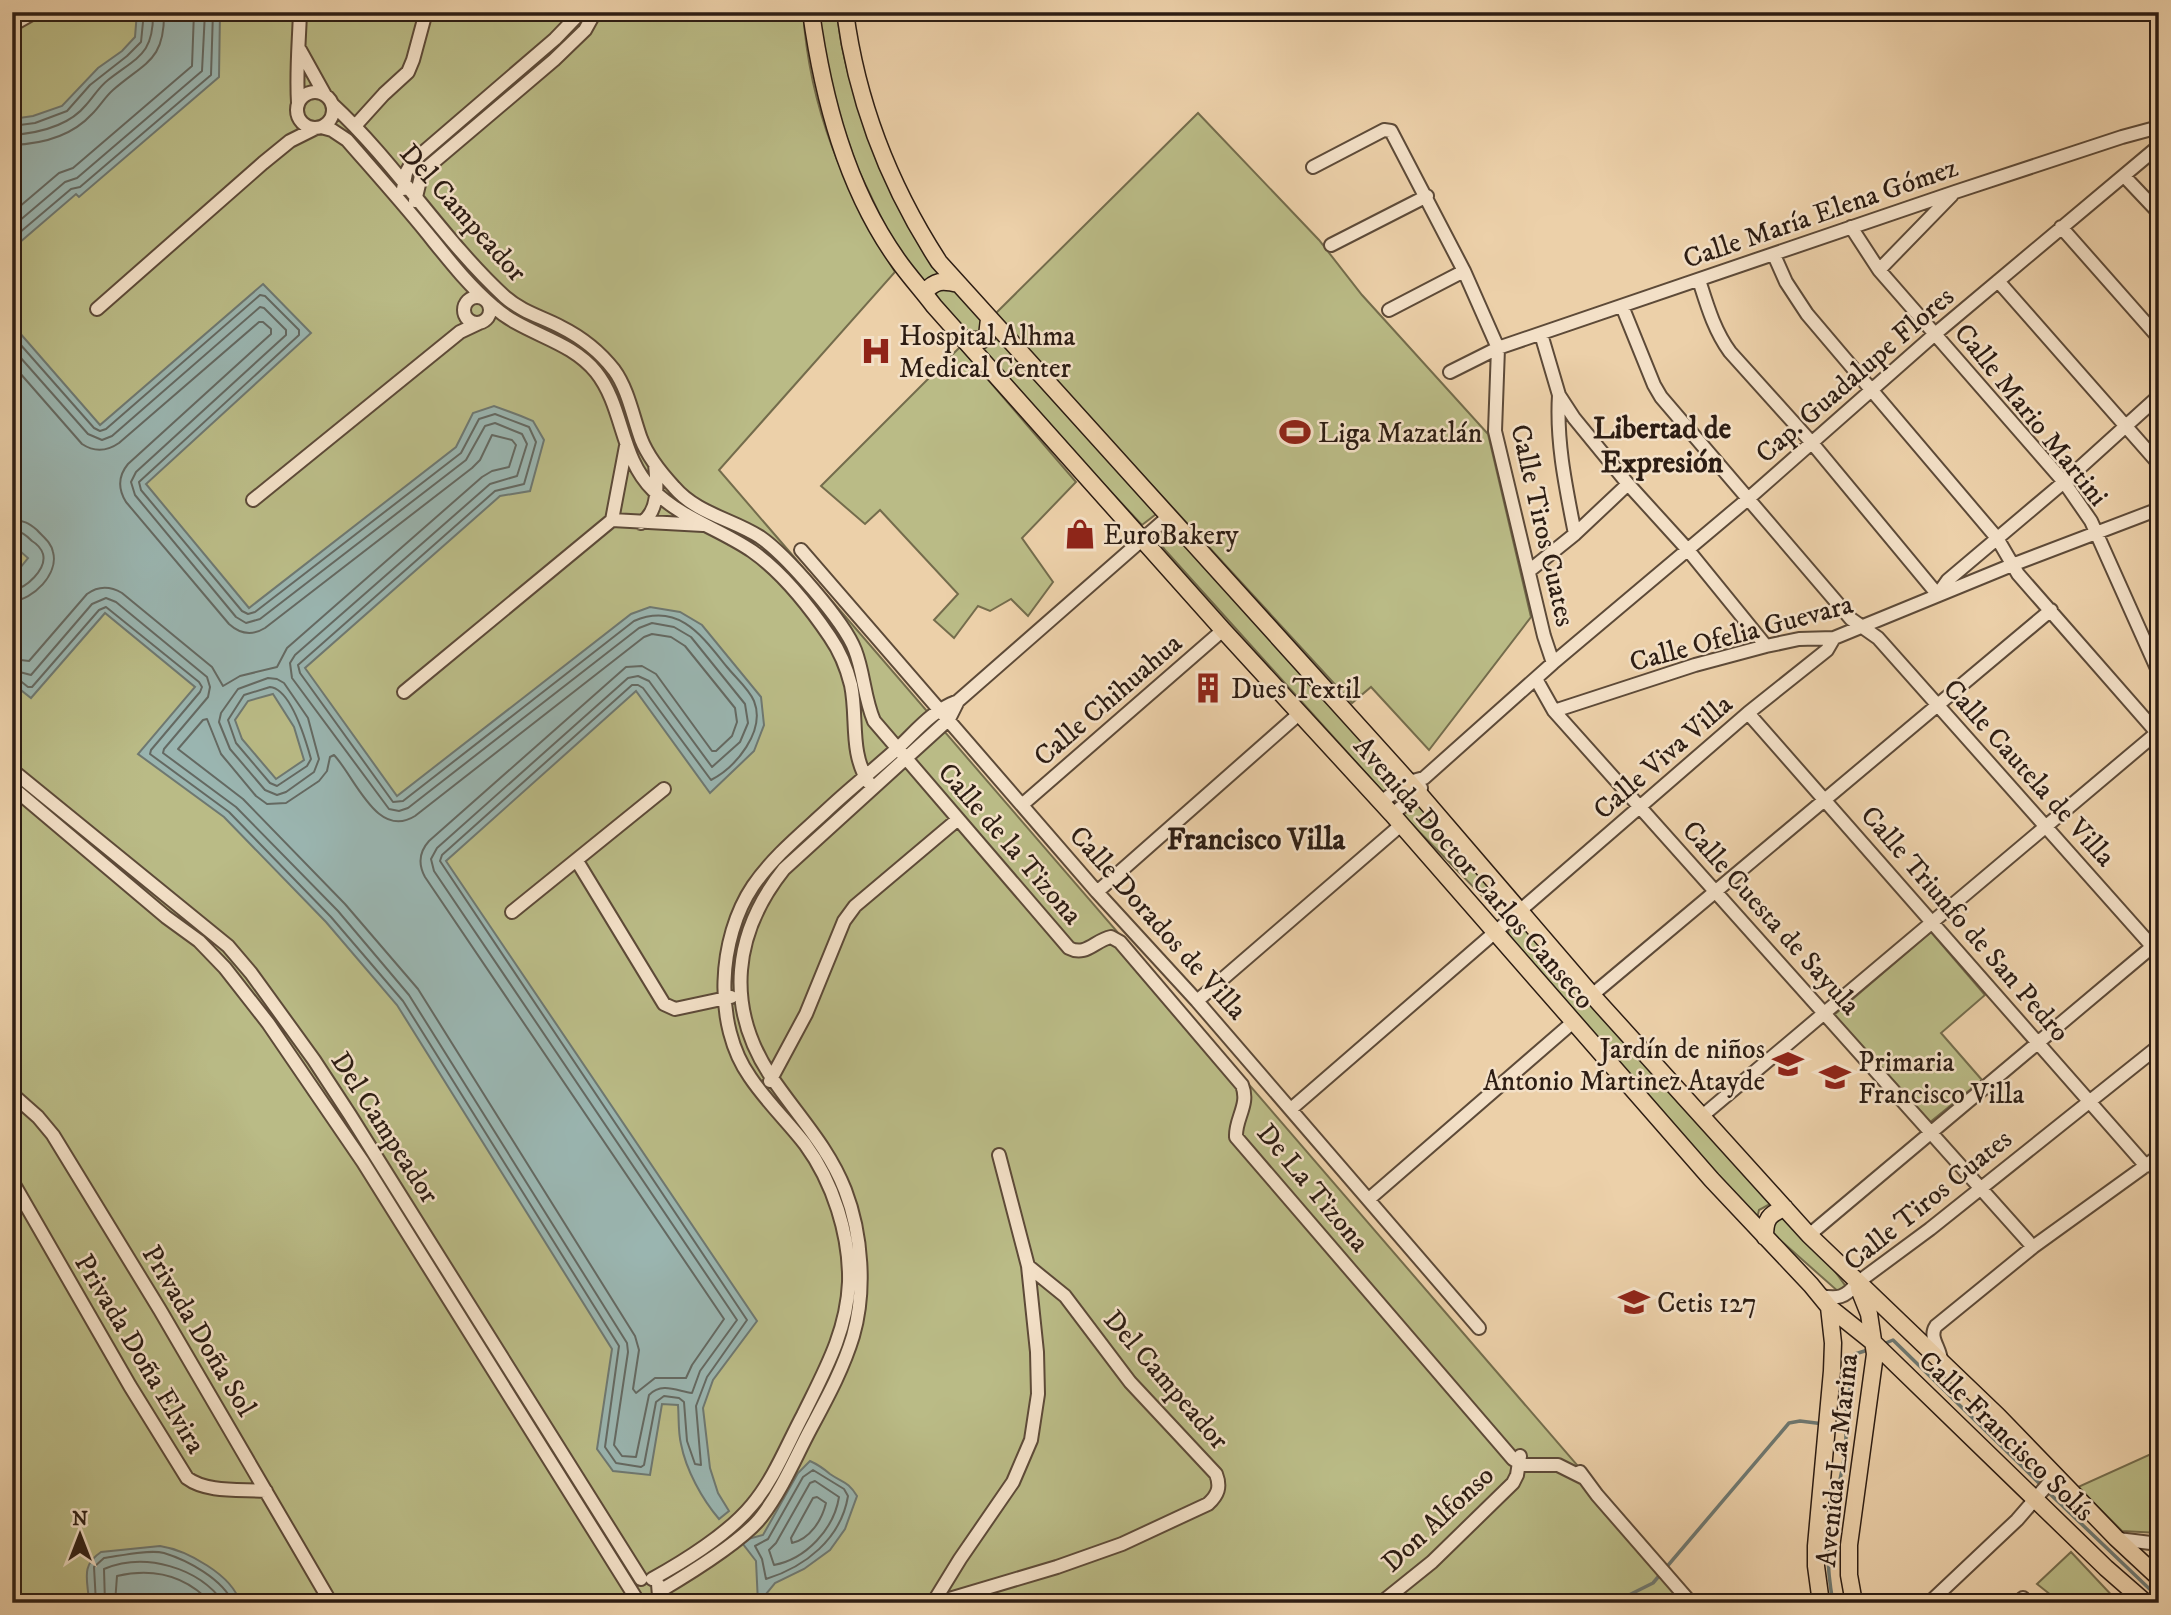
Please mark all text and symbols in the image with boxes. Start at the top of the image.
street label: Del Campeador [392,137,534,290]
street label: Calle María Elena Gómez [1679,150,1962,277]
street label: Cap. Guadalupe Flores [1748,279,1962,471]
street label: Calle Mario Martini [1946,316,2115,514]
place label: Hospital Alhma Medical Center [899,319,1075,386]
hospital icon: Hospital Alhma Medical Center [859,334,893,368]
district label: Libertad de Expresión [1593,411,1732,482]
sports icon: Liga Mazatlán [1278,415,1312,449]
place label: Liga Mazatlán [1318,416,1483,451]
street label: Calle Tiros Cuates [1502,421,1583,630]
shop icon: EuroBakery [1063,517,1097,551]
place label: EuroBakery [1103,518,1239,553]
street label: Calle Ofelia Guevara [1626,587,1857,680]
street label: Calle Chihuahua [1027,626,1189,774]
building icon: Dues Textil [1191,671,1225,705]
place label: Dues Textil [1231,672,1361,707]
street label: Calle Cautela de Villa [1935,672,2123,874]
street label: Calle Viva Villa [1586,687,1740,827]
street label: Avenida Doctor Carlos Canseco [1346,729,1602,1017]
street label: Calle de la Tizona [930,756,1090,932]
street label: Calle Triunfo de San Pedro [1853,799,2077,1049]
street label: Calle Cuesta de Sayula [1674,813,1868,1023]
street label: Calle Dorados de Villa [1061,819,1254,1027]
district label: Francisco Villa [1167,822,1346,859]
place label: Jardín de niños Antonio Martinez Atayde [1483,1032,1765,1099]
street label: Del Campeador [323,1045,447,1211]
place label: Primaria Francisco Villa [1858,1045,2024,1112]
school or university icon: Jardín de niños Antonio Martinez Atayde [1771,1047,1805,1081]
school or university icon: Primaria Francisco Villa [1818,1060,1852,1094]
street label: De La Tizona [1249,1117,1377,1259]
street label: Calle Tiros Cuates [1837,1122,2019,1279]
street label: Privada Doña Sol [134,1239,264,1423]
street label: Privada Doña Elvira [66,1248,213,1460]
school or university icon: Cetis 127 [1617,1285,1651,1319]
place label: Cetis 127 [1657,1286,1757,1321]
street label: Del Campeador [1096,1303,1236,1458]
street label: Calle Francisco Solís [1911,1343,2101,1529]
street label: Avenida La Marina [1809,1352,1866,1569]
street label: Don Alfonso [1374,1458,1502,1580]
north arrow [46,1500,116,1570]
text: N [72,1508,88,1531]

